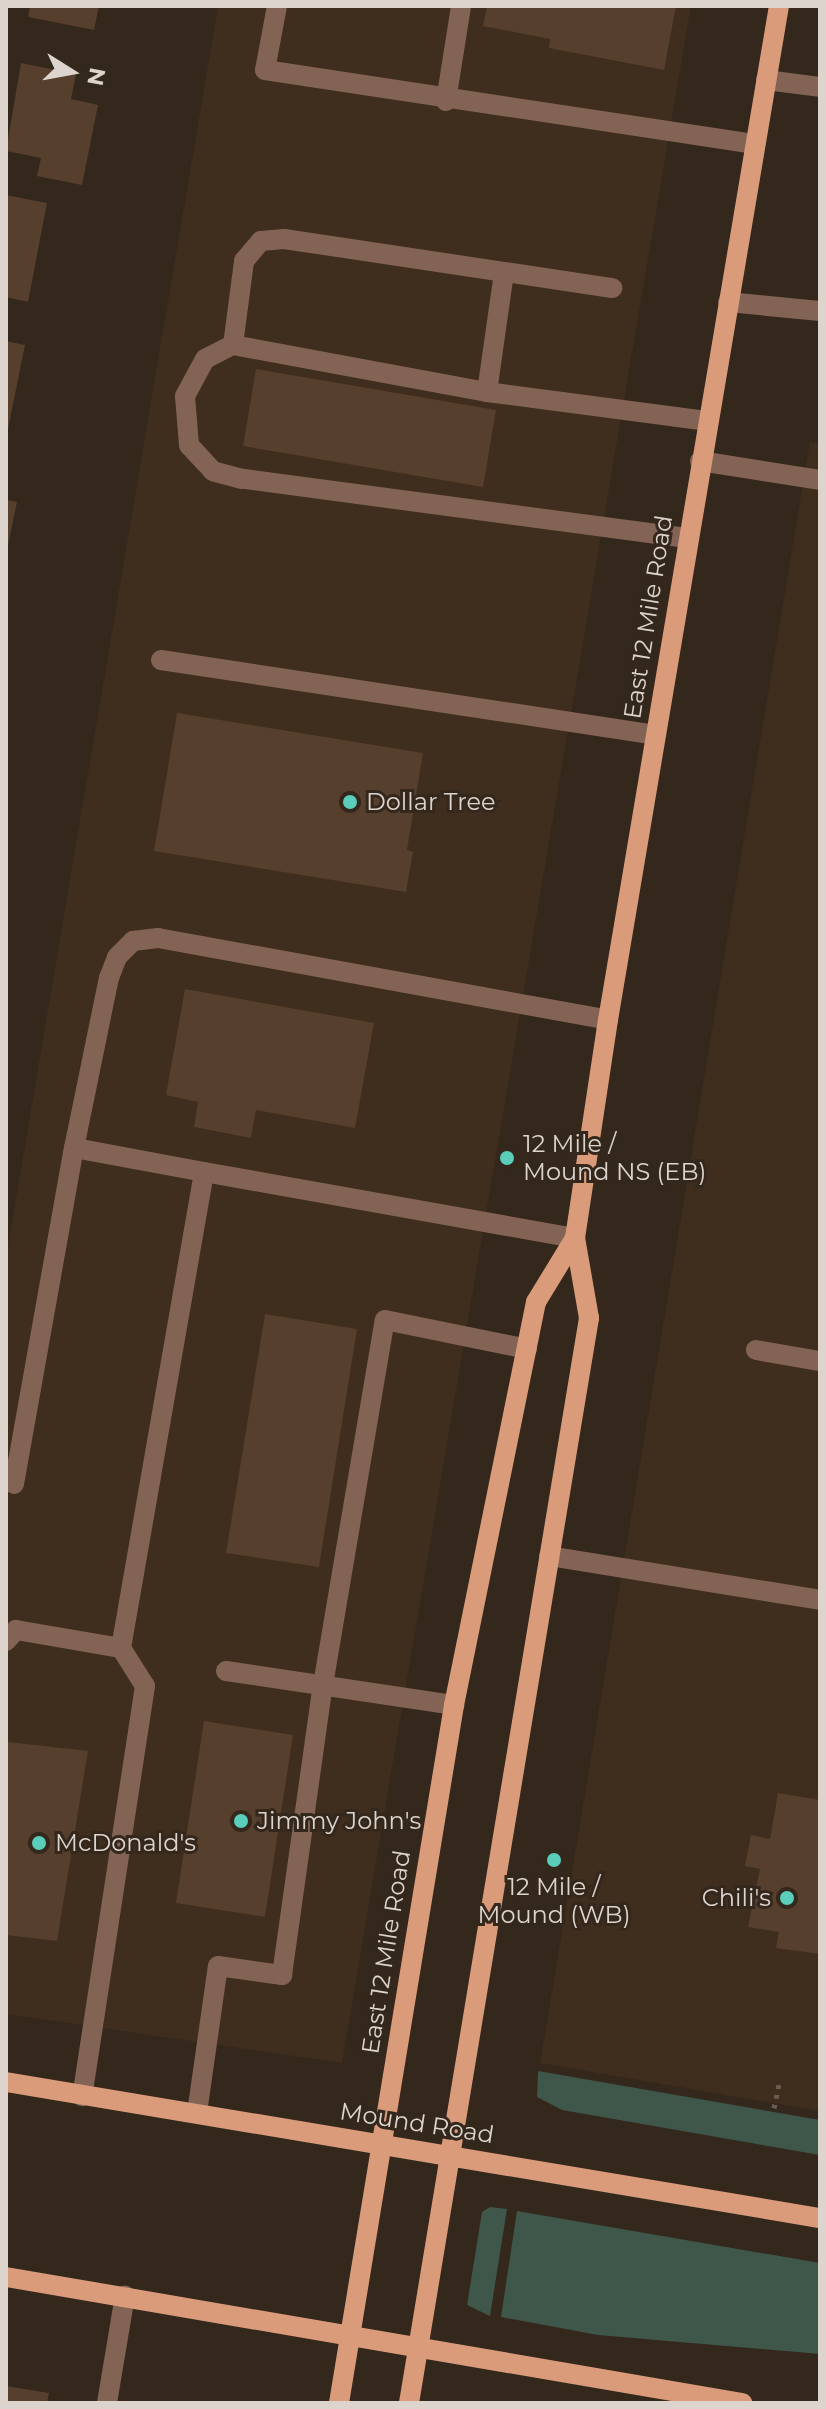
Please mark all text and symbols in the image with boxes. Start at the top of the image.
north arrow [32,32,112,112]
text: N [81,65,111,88]
street label: East 12 Mile Road [618,513,678,721]
place label: Dollar Tree [366,788,496,816]
marker: Dollar Tree [341,793,359,811]
place label: 12 Mile / Mound NS (EB) [523,1130,706,1186]
marker: 12 Mile / Mound NS (EB) [498,1149,516,1167]
place label: Jimmy John's [257,1807,421,1835]
marker: Jimmy John's [232,1812,250,1830]
place label: McDonald's [55,1829,196,1857]
marker: McDonald's [30,1834,48,1852]
street label: East 12 Mile Road [356,1848,416,2056]
marker: 12 Mile / Mound (WB) [545,1851,563,1869]
place label: 12 Mile / Mound (WB) [477,1873,631,1929]
place label: Chili's [702,1884,771,1912]
marker: Chili's [778,1889,796,1907]
street label: Mound Road [338,2097,496,2149]

